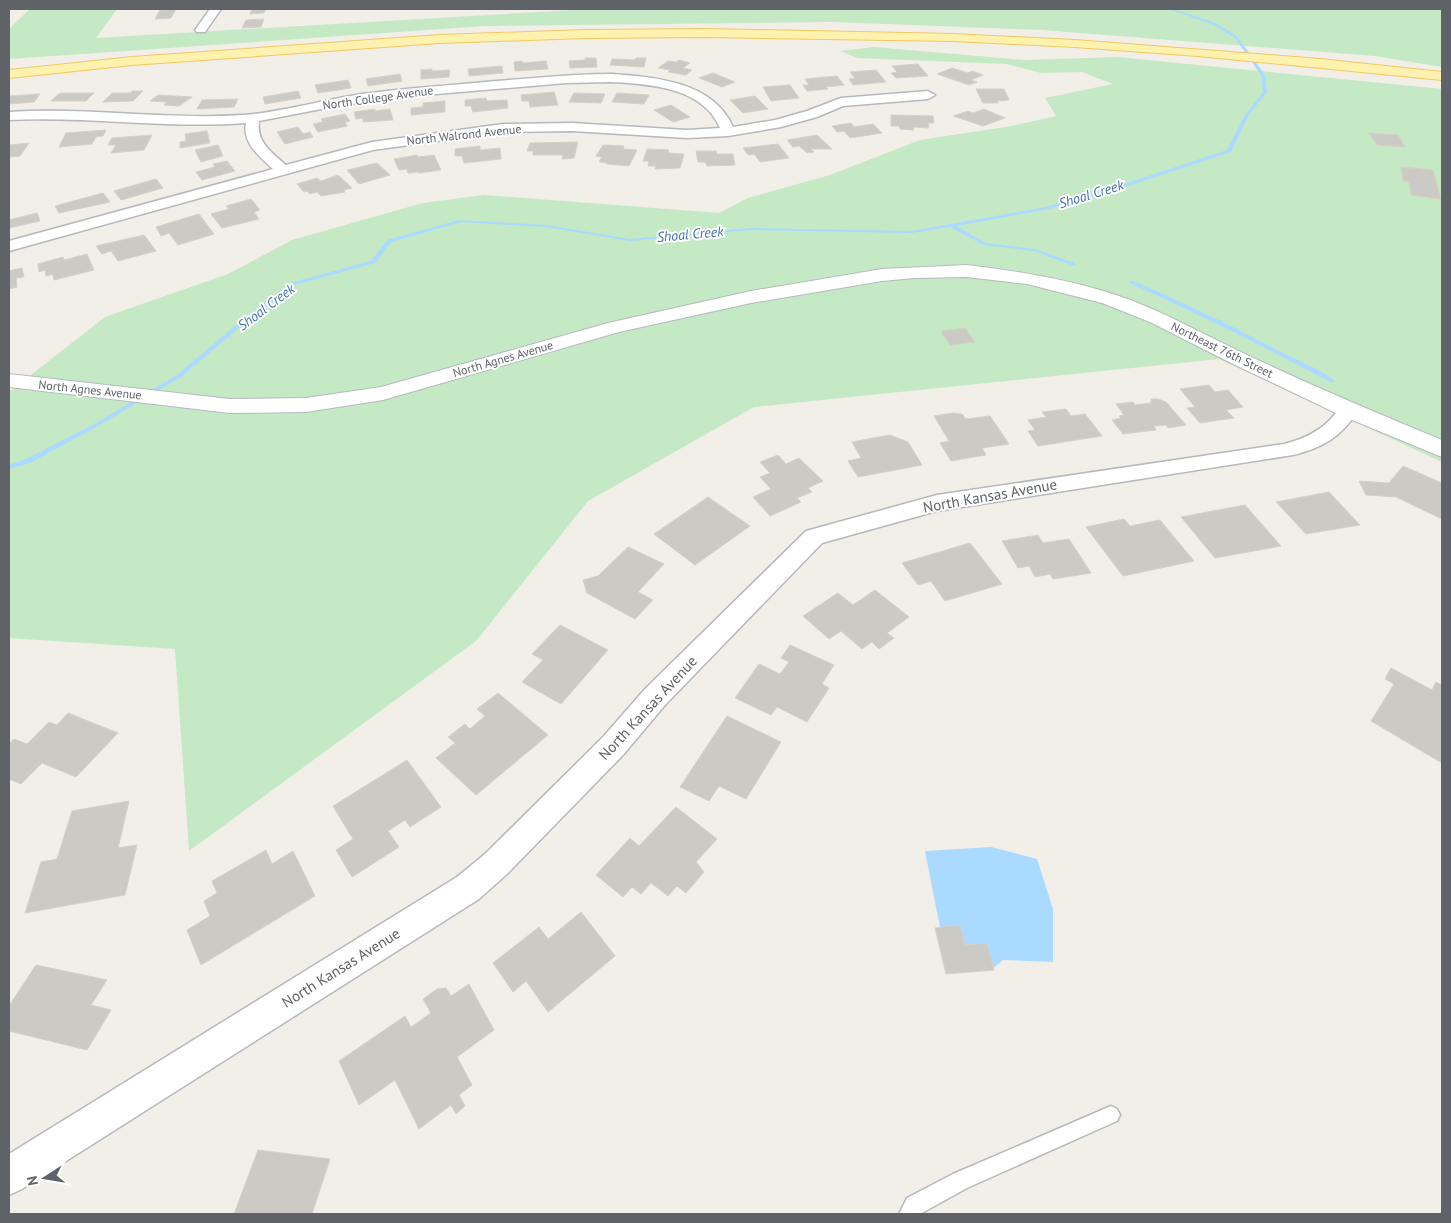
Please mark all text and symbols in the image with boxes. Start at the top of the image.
street label: North College Avenue [322,82,434,113]
street label: North Walrond Avenue [406,121,522,148]
water label: Shoal Creek [1056,175,1126,212]
water label: Shoal Creek [656,222,725,246]
water label: Shoal Creek [234,279,299,334]
street label: Northeast 76th Street [1169,318,1276,381]
street label: North Agnes Avenue [451,337,555,380]
street label: North Agnes Avenue [38,377,142,402]
street label: North Kansas Avenue [921,474,1058,517]
street label: North Kansas Avenue [594,652,701,764]
street label: North Kansas Avenue [278,924,403,1012]
north arrow [20,1153,70,1203]
text: N [23,1174,42,1187]

